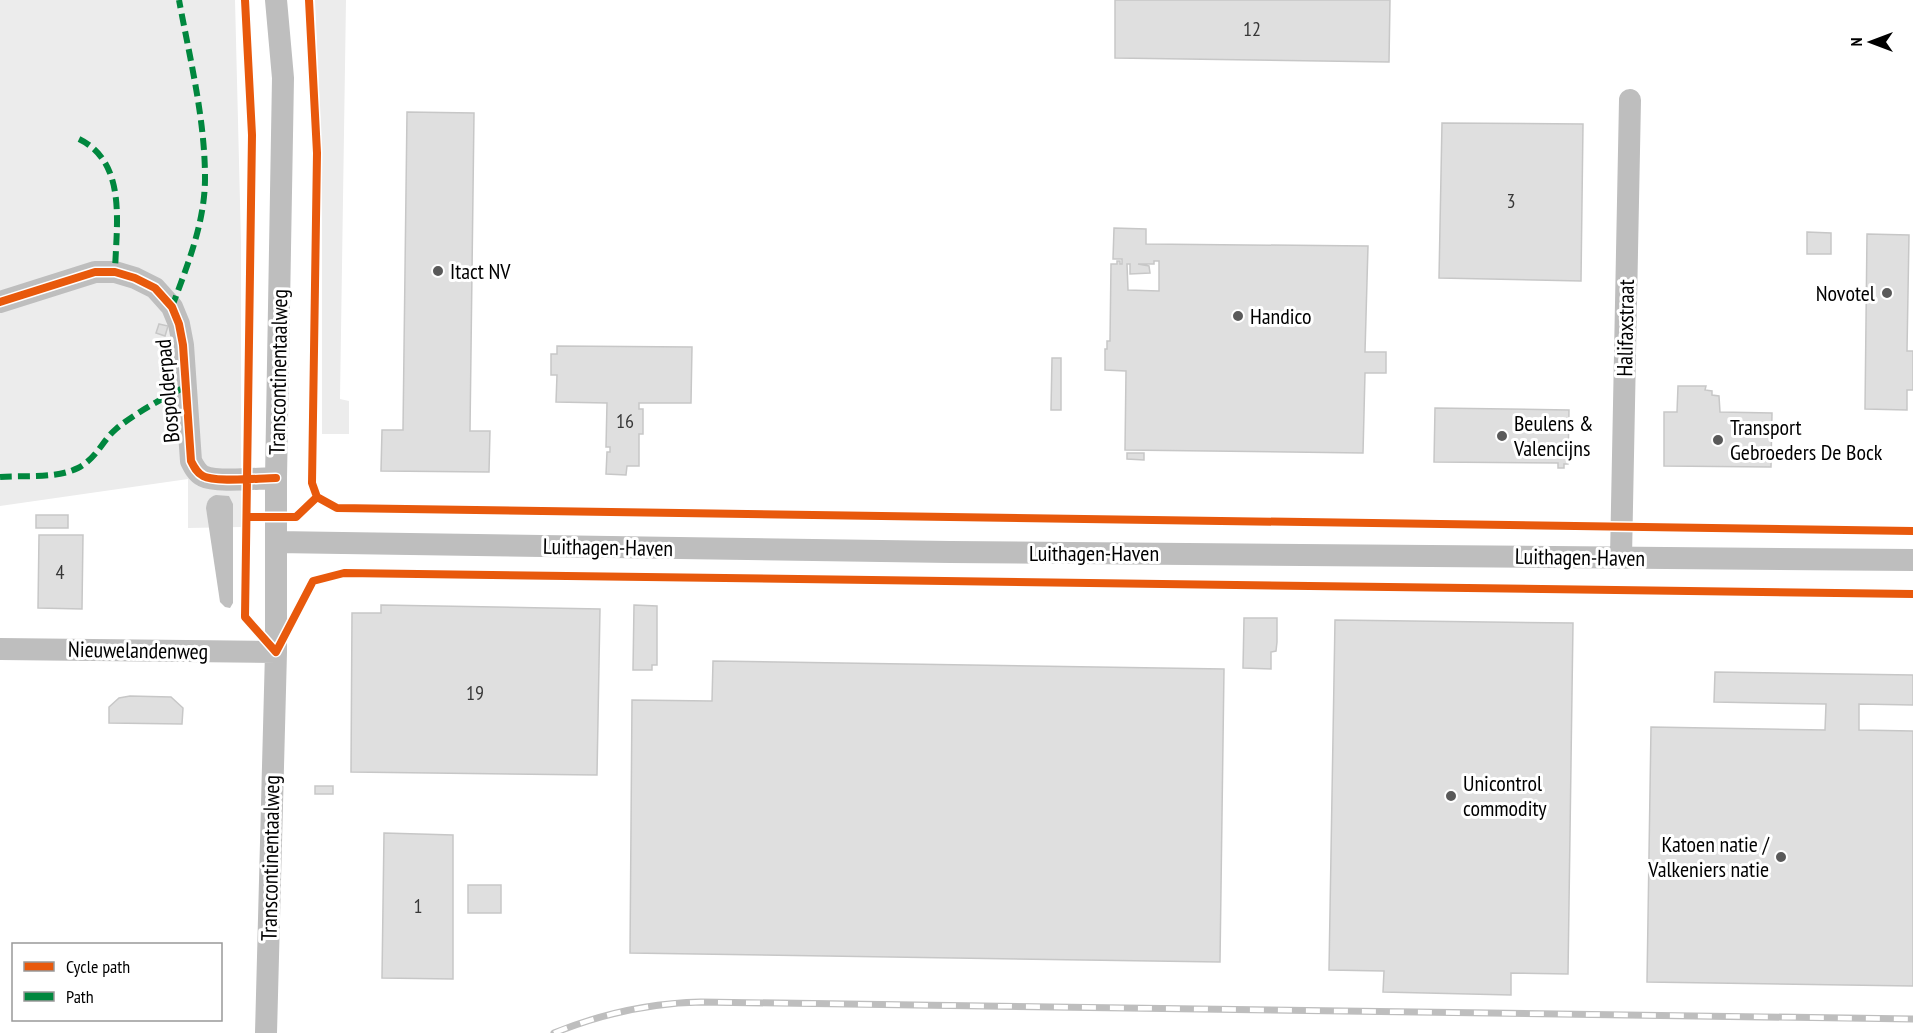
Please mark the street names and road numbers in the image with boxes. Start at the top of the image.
street label: Halifaxstraat [1610,279,1640,377]
street label: Transcontinentaalweg [263,289,293,455]
street label: Bospolderpad [149,338,185,444]
street label: Luithagen-Haven [543,532,673,562]
street label: Luithagen-Haven [1029,539,1159,567]
street label: Luithagen-Haven [1515,542,1645,572]
street label: Nieuwelandenweg [68,635,208,665]
street label: Transcontinentaalweg [255,775,285,941]

